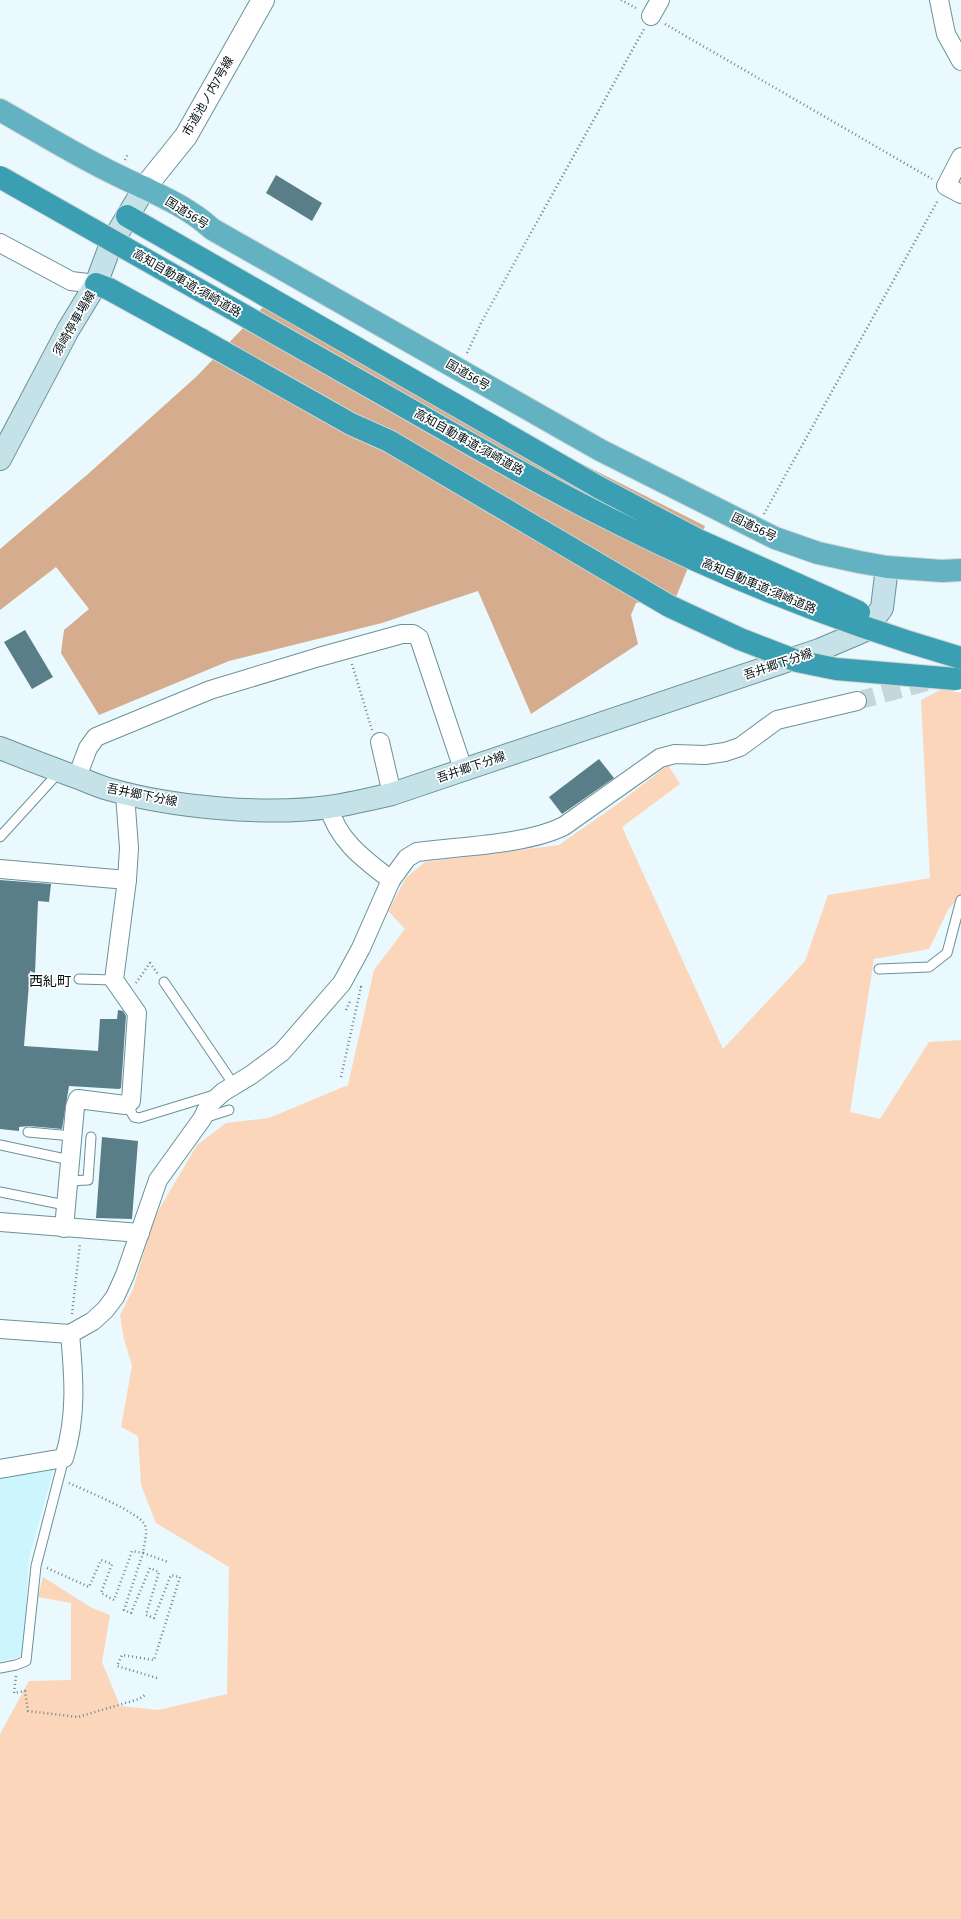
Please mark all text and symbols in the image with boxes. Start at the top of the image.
street label: 市道池ノ内7号線 [180,54,236,138]
street label: 国道56号 [163,194,211,232]
street label: 高知自動車道;須崎道路 [130,246,244,320]
street label: 須崎停車場線 [50,288,98,358]
street label: 国道56号 [444,357,492,393]
street label: 高知自動車道;須崎道路 [412,406,526,478]
street label: 国道56号 [729,510,779,544]
street label: 高知自動車道;須崎道路 [700,556,818,616]
street label: 吾井郷下分線 [742,646,814,682]
street label: 吾井郷下分線 [435,749,507,785]
street label: 吾井郷下分線 [105,781,179,809]
district label: 西糺町 [29,973,71,990]

